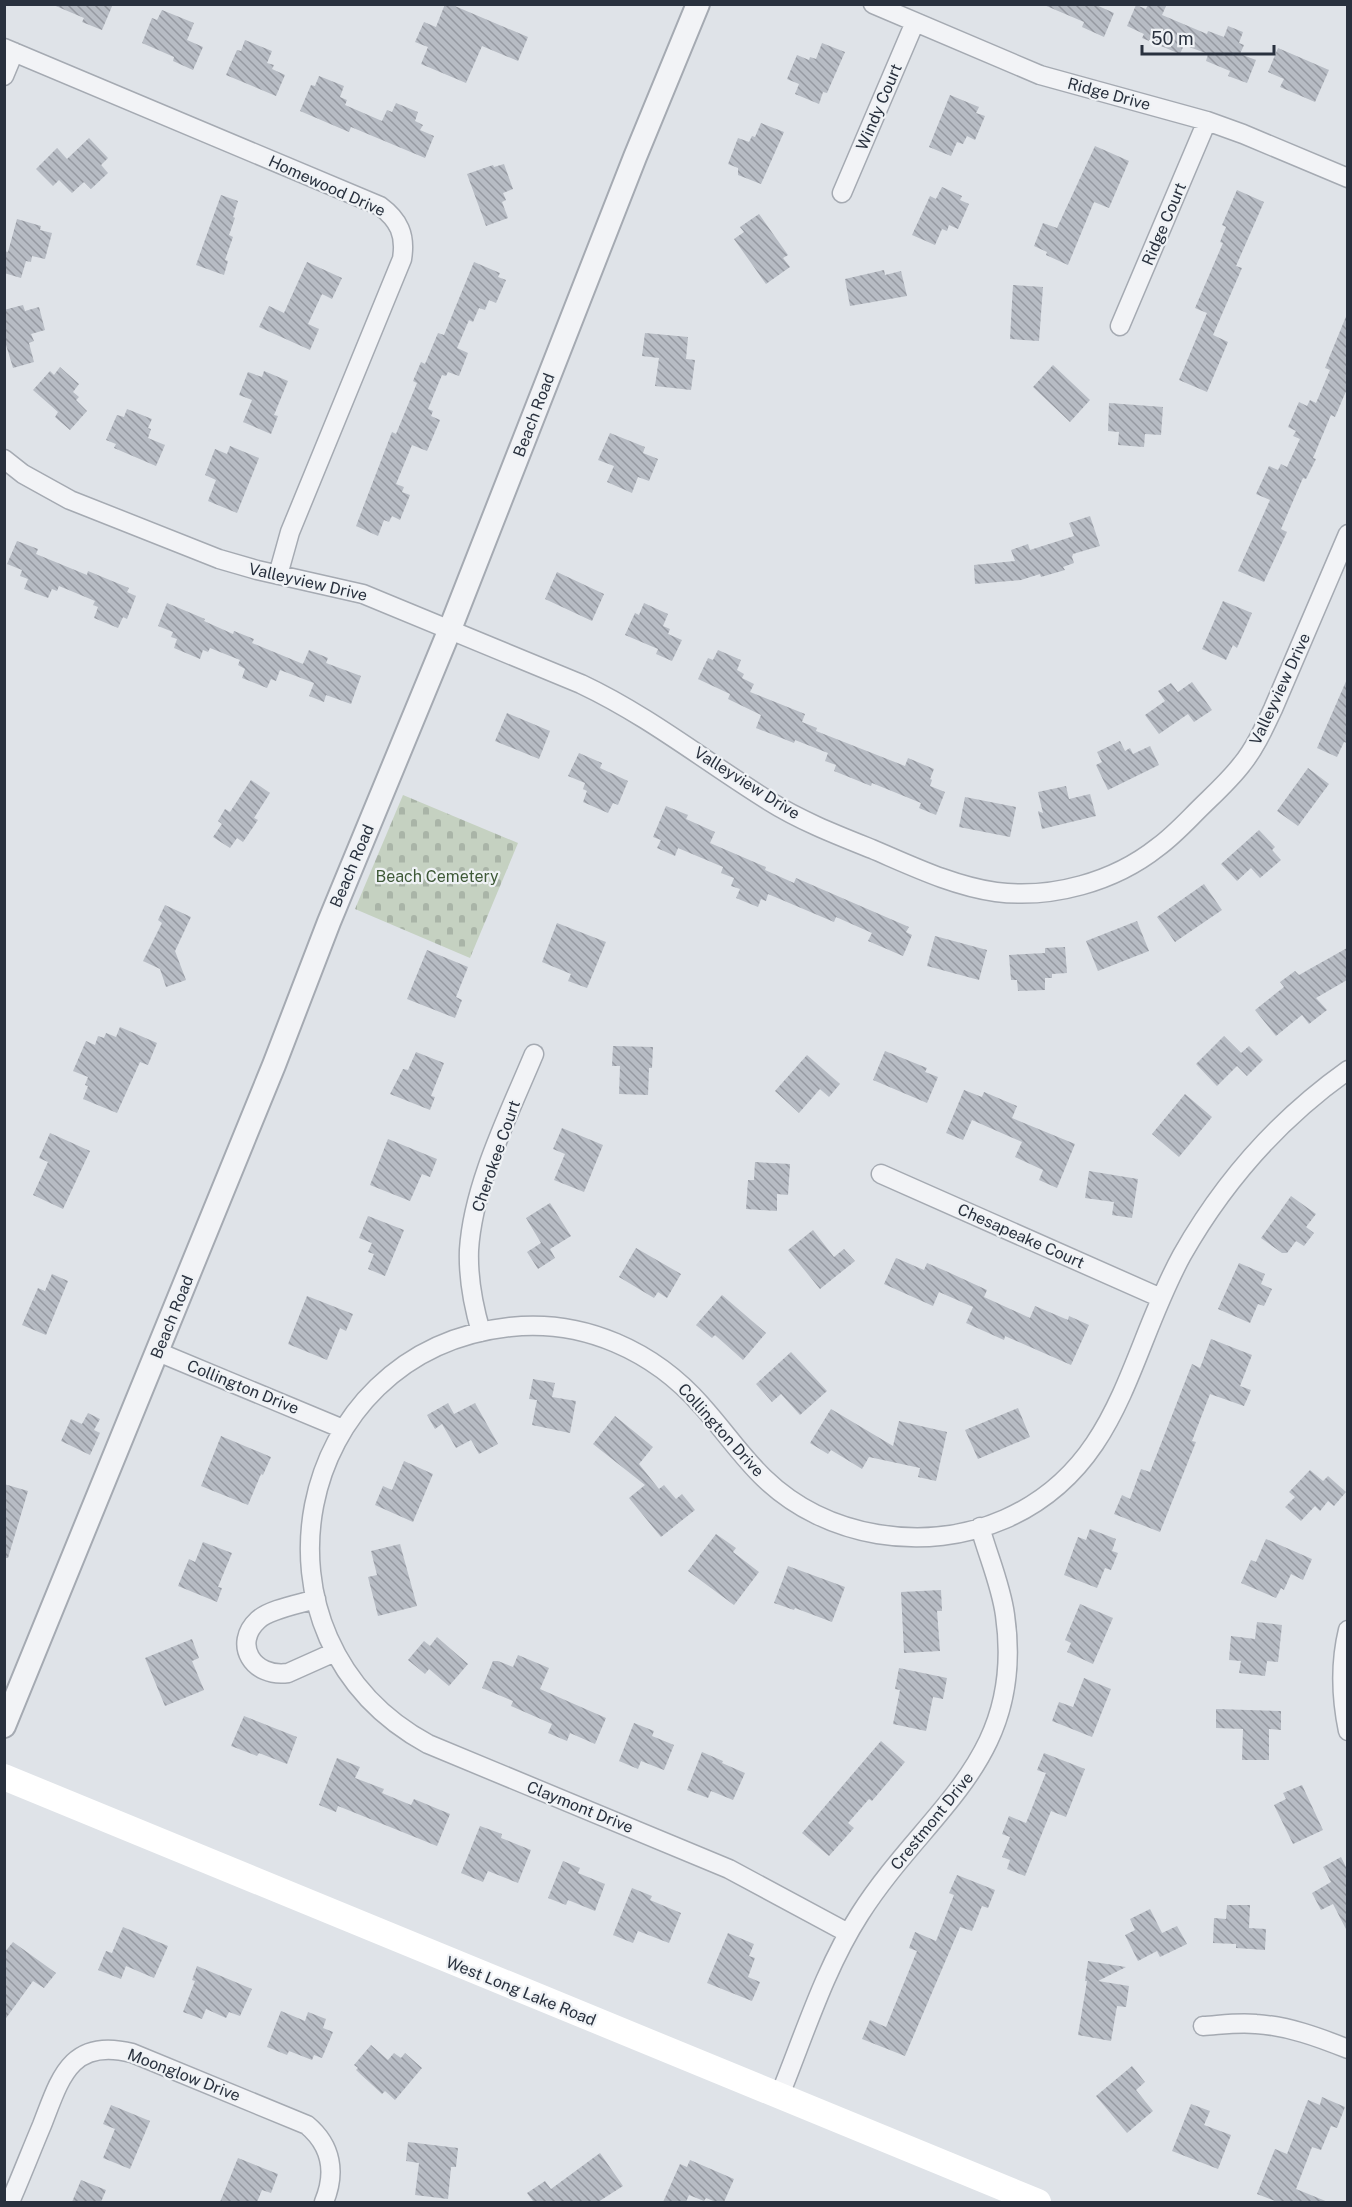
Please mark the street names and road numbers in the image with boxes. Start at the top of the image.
street label: Windy Court [852,61,906,153]
street label: Ridge Drive [1065,74,1153,114]
street label: Homewood Drive [266,152,388,220]
street label: Ridge Court [1138,180,1190,268]
street label: Beach Road [509,370,559,460]
street label: Valleyview Drive [247,559,369,605]
street label: Valleyview Drive [1246,630,1314,748]
street label: Valleyview Drive [691,743,803,823]
street label: Beach Road [326,822,378,910]
street label: Cherokee Court [468,1098,524,1214]
street label: Chesapeake Court [955,1200,1087,1272]
street label: Beach Road [147,1273,197,1361]
street label: Collington Drive [184,1356,302,1418]
street label: Collington Drive [674,1379,768,1481]
street label: Crestmont Drive [887,1768,977,1874]
street label: Claymont Drive [524,1777,636,1837]
street label: West Long Lake Road [443,1952,599,2030]
street label: Moonglow Drive [125,2045,243,2105]

